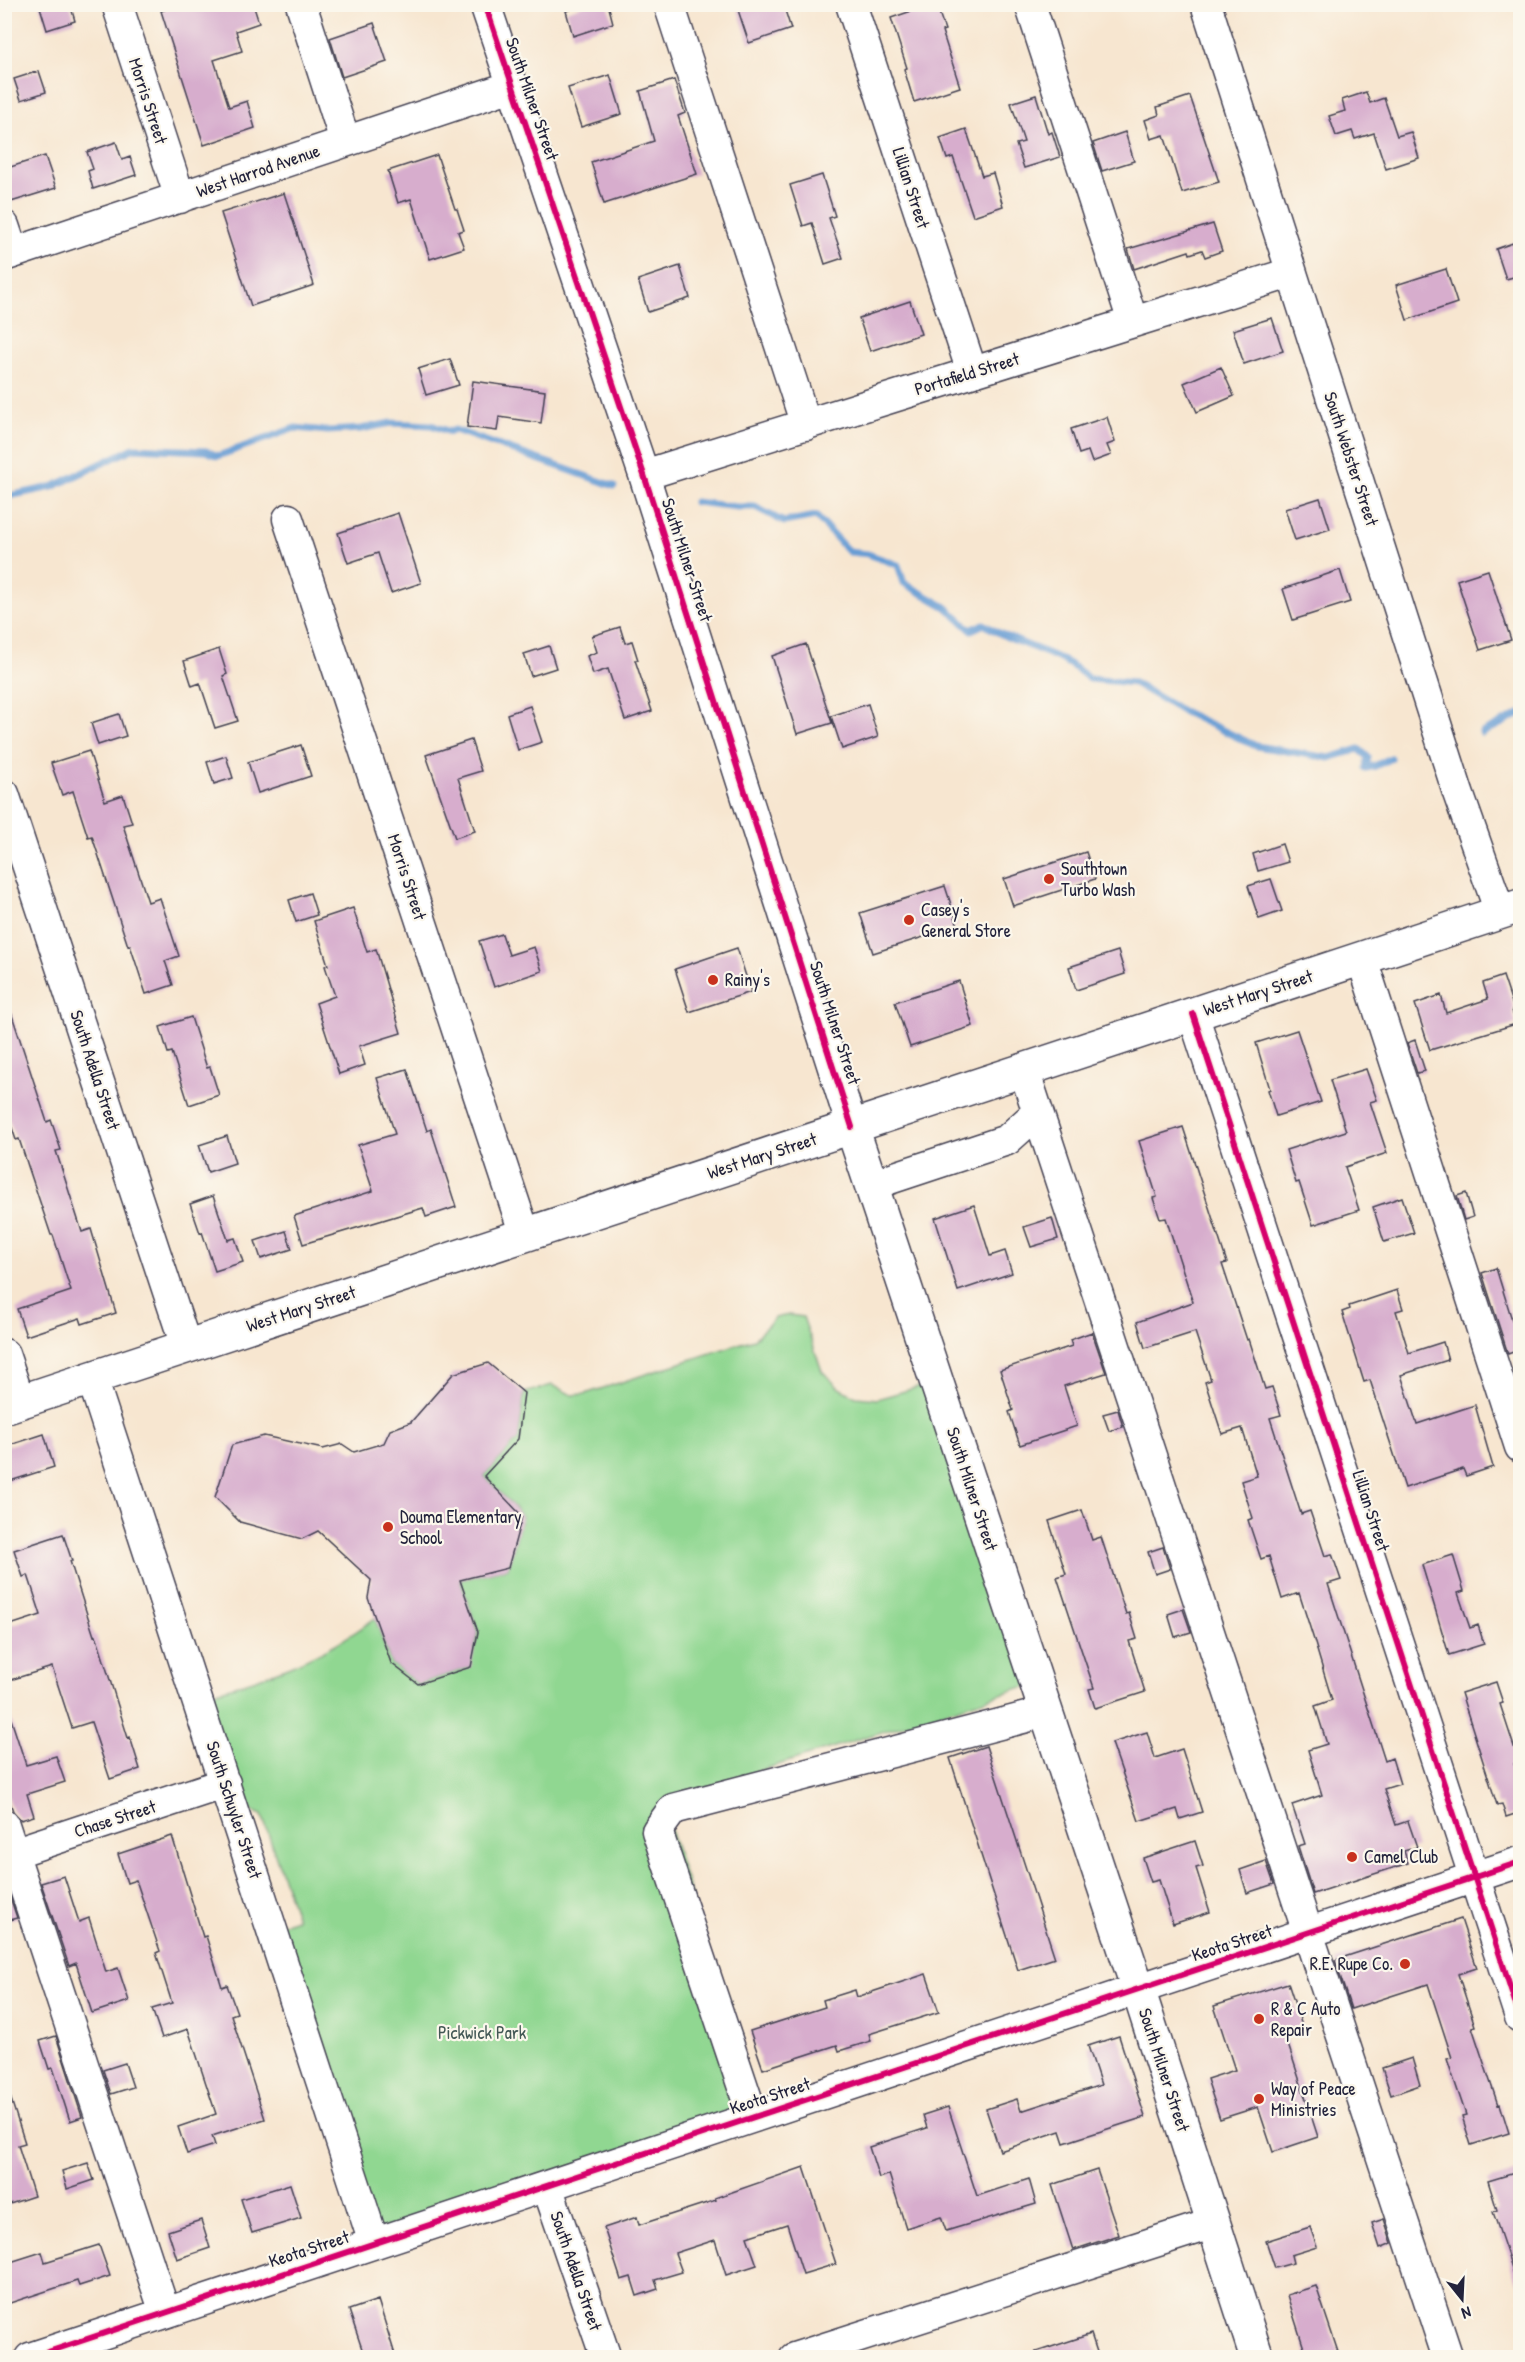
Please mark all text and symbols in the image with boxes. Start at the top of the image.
street label: South Milner Street [500,34,565,164]
street label: Morris Street [123,55,174,148]
street label: West Harrod Avenue [193,138,323,203]
street label: Lillian Street [887,144,937,232]
street label: Portafield Street [911,346,1023,401]
street label: South Webster Street [1318,389,1385,530]
street label: South Milner Street [656,495,719,626]
street label: Morris Street [382,831,433,924]
place label: Southtown Turbo Wash [1061,856,1135,902]
marker: Southtown Turbo Wash [1042,872,1056,886]
place label: Casey's General Store [921,897,1011,943]
marker: Casey's General Store [902,913,916,927]
street label: South Milner Street [804,958,867,1089]
street label: West Mary Street [1200,963,1317,1022]
place label: Rainy's [725,967,770,992]
marker: Rainy's [706,973,720,987]
street label: South Adella Street [64,1007,127,1134]
street label: West Mary Street [704,1126,821,1185]
street label: West Mary Street [243,1279,360,1338]
street label: South Milner Street [941,1424,1004,1555]
street label: Lillian Street [1347,1467,1397,1555]
place label: Douma Elementary School [400,1504,522,1550]
marker: Douma Elementary School [381,1520,395,1534]
street label: South Schuyler Street [200,1738,269,1883]
street label: Chase Street [71,1793,160,1843]
place label: Camel Club [1364,1844,1439,1869]
marker: Camel Club [1345,1850,1359,1864]
street label: Keota Street [1188,1918,1276,1967]
place label: R.E. Rupe Co. [1310,1951,1393,1976]
marker: R.E. Rupe Co. [1398,1957,1412,1971]
place label: R & C Auto Repair [1271,1996,1340,2042]
street label: South Milner Street [1133,2005,1196,2136]
marker: R & C Auto Repair [1252,2012,1266,2026]
park label: Pickwick Park [438,2020,527,2045]
street label: Keota Street [726,2071,814,2120]
place label: Way of Peace Ministries [1271,2076,1356,2122]
marker: Way of Peace Ministries [1252,2092,1266,2106]
street label: South Adella Street [544,2208,609,2334]
street label: Keota Street [265,2224,353,2273]
north arrow [1432,2269,1492,2329]
text: N [1459,2301,1474,2325]

